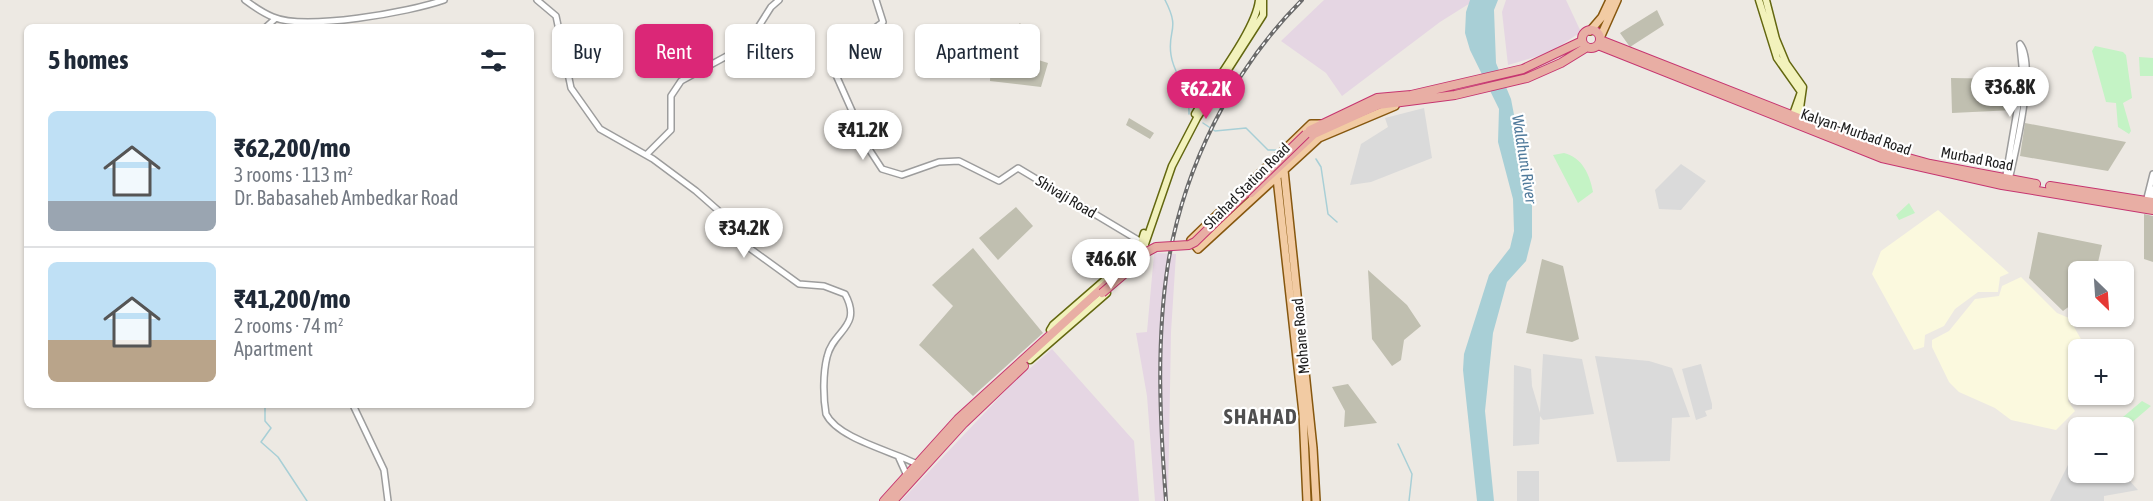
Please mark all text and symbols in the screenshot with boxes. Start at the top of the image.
chip: Buy [552,24,623,78]
chip: Rent [635,24,713,78]
chip: Filters [725,24,815,78]
chip: New [827,24,903,78]
chip: Apartment [915,24,1040,78]
icon: filters [477,44,510,77]
text: 5 homes [48,45,128,75]
pin: ₹36.8K [1961,67,2059,118]
pin: ₹62.2K [1157,69,1255,120]
text: ₹36.8K [1985,75,2035,98]
text: ₹62.2K [1181,77,1231,100]
street label: Kalyan-Murbad Road [1799,105,1914,158]
pin: ₹41.2K [814,110,912,161]
water label: Waldhuni River [1509,113,1541,206]
text: ₹41.2K [838,118,888,141]
text: ₹62,200/mo [234,133,351,163]
icon: home [96,135,168,207]
street label: Shahad Station Road [1200,139,1293,232]
street label: Murbad Road [1939,143,2015,174]
text: 3 rooms · 113 m² [234,163,353,186]
street label: Shivaji Road [1033,172,1100,221]
text: Dr. Babasaheb Ambedkar Road [234,186,459,209]
pin: ₹34.2K [695,208,793,259]
text: ₹34.2K [719,216,769,239]
pin: ₹46.6K [1062,239,1160,290]
text: ₹46.6K [1086,247,1136,270]
north arrow [2068,261,2134,327]
map controls [2068,261,2134,483]
text: ₹41,200/mo [234,284,351,314]
icon: home [96,286,168,358]
street label: Mohane Road [1289,297,1312,375]
text: 2 rooms · 74 m² [234,314,344,337]
text: Apartment [234,337,313,360]
button: + [2068,339,2134,405]
district label: SHAHAD [1224,404,1298,428]
button: − [2068,417,2134,483]

